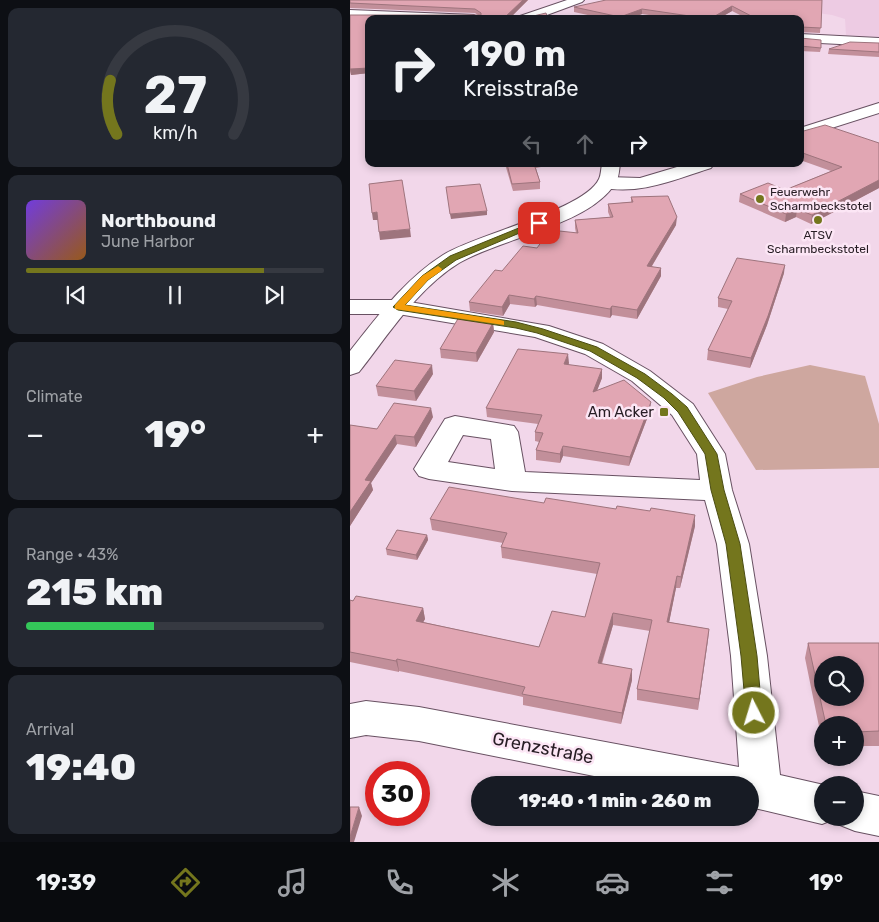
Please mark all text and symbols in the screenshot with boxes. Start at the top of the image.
text: 190 m [463,33,566,75]
icon: right [380,35,445,100]
text: 27 [143,64,207,126]
text: Kreisstraße [463,75,579,102]
text: km/h [153,122,197,143]
icon: left [518,130,546,158]
icon: ahead [571,130,599,158]
icon: right [624,130,652,158]
place label: Feuerwehr Scharmbeckstotel [770,185,872,213]
marker: Feuerwehr Scharmbeckstotel [754,193,766,205]
pin [518,202,560,244]
text: Northbound [101,209,216,232]
icon: arrive [525,209,553,237]
marker: ATSV Scharmbeckstotel [812,214,824,226]
place label: ATSV Scharmbeckstotel [767,228,869,256]
text: June Harbor [101,232,194,251]
icon: previous [62,281,90,309]
icon: pause [161,281,189,309]
icon: next [260,281,288,309]
text: Climate [26,387,83,406]
place label: Am Acker [588,403,654,421]
marker: Am Acker [658,406,670,418]
text: 19° [145,411,206,457]
text: − [26,418,44,451]
text: + [307,418,324,451]
text: Range · 43% [26,545,118,564]
text: 215 km [26,569,163,615]
map controls [814,656,864,826]
button: search [814,656,864,706]
position arrow [727,686,779,738]
button: + [814,716,864,766]
text: Arrival [26,720,74,739]
street label: Grenzstraße [491,727,595,769]
text: 19:40 [26,744,136,790]
speed limit sign: 30 [365,761,430,826]
button: − [814,776,864,826]
text: 19:40 · 1 min · 260 m [519,789,711,812]
icon: directions [168,865,203,900]
icon: music [275,865,310,900]
icon: phone [382,865,417,900]
icon: climate [488,865,523,900]
icon: car [595,865,630,900]
icon: filters [702,865,737,900]
text: 19:39 [36,869,96,896]
text: 19° [809,869,843,896]

